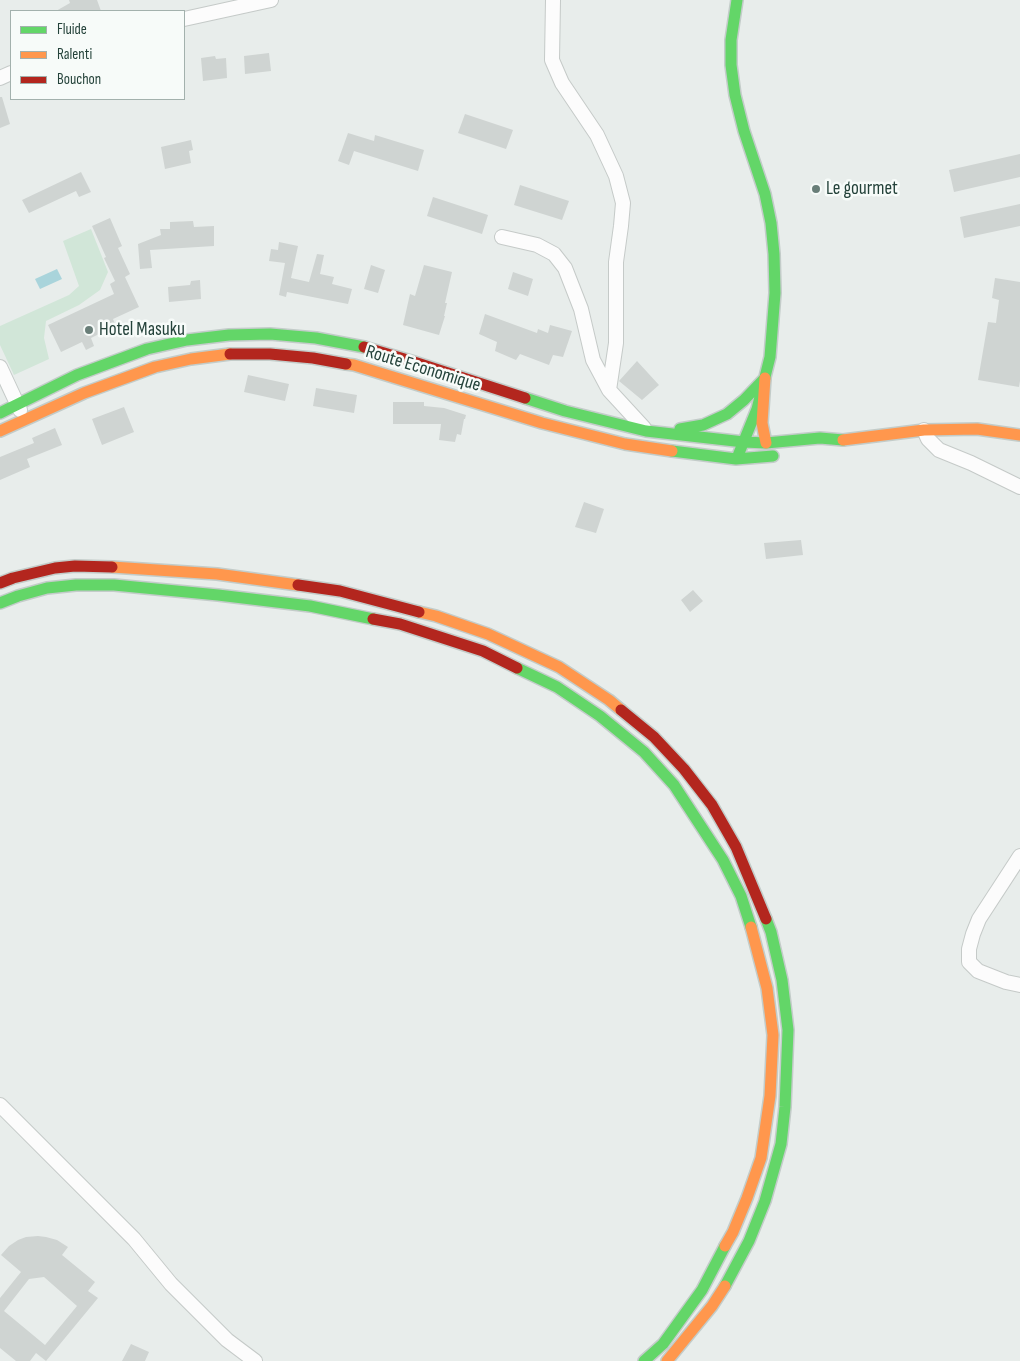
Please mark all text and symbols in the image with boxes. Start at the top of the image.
legend [10,10,185,100]
text: Fluide [57,20,87,39]
text: Ralenti [57,45,92,64]
text: Bouchon [57,70,101,89]
place label: Le gourmet [826,178,898,200]
marker: Le gourmet [810,183,822,195]
place label: Hotel Masuku [99,319,185,341]
marker: Hotel Masuku [83,324,95,336]
street label: Route Economique [363,341,483,397]

